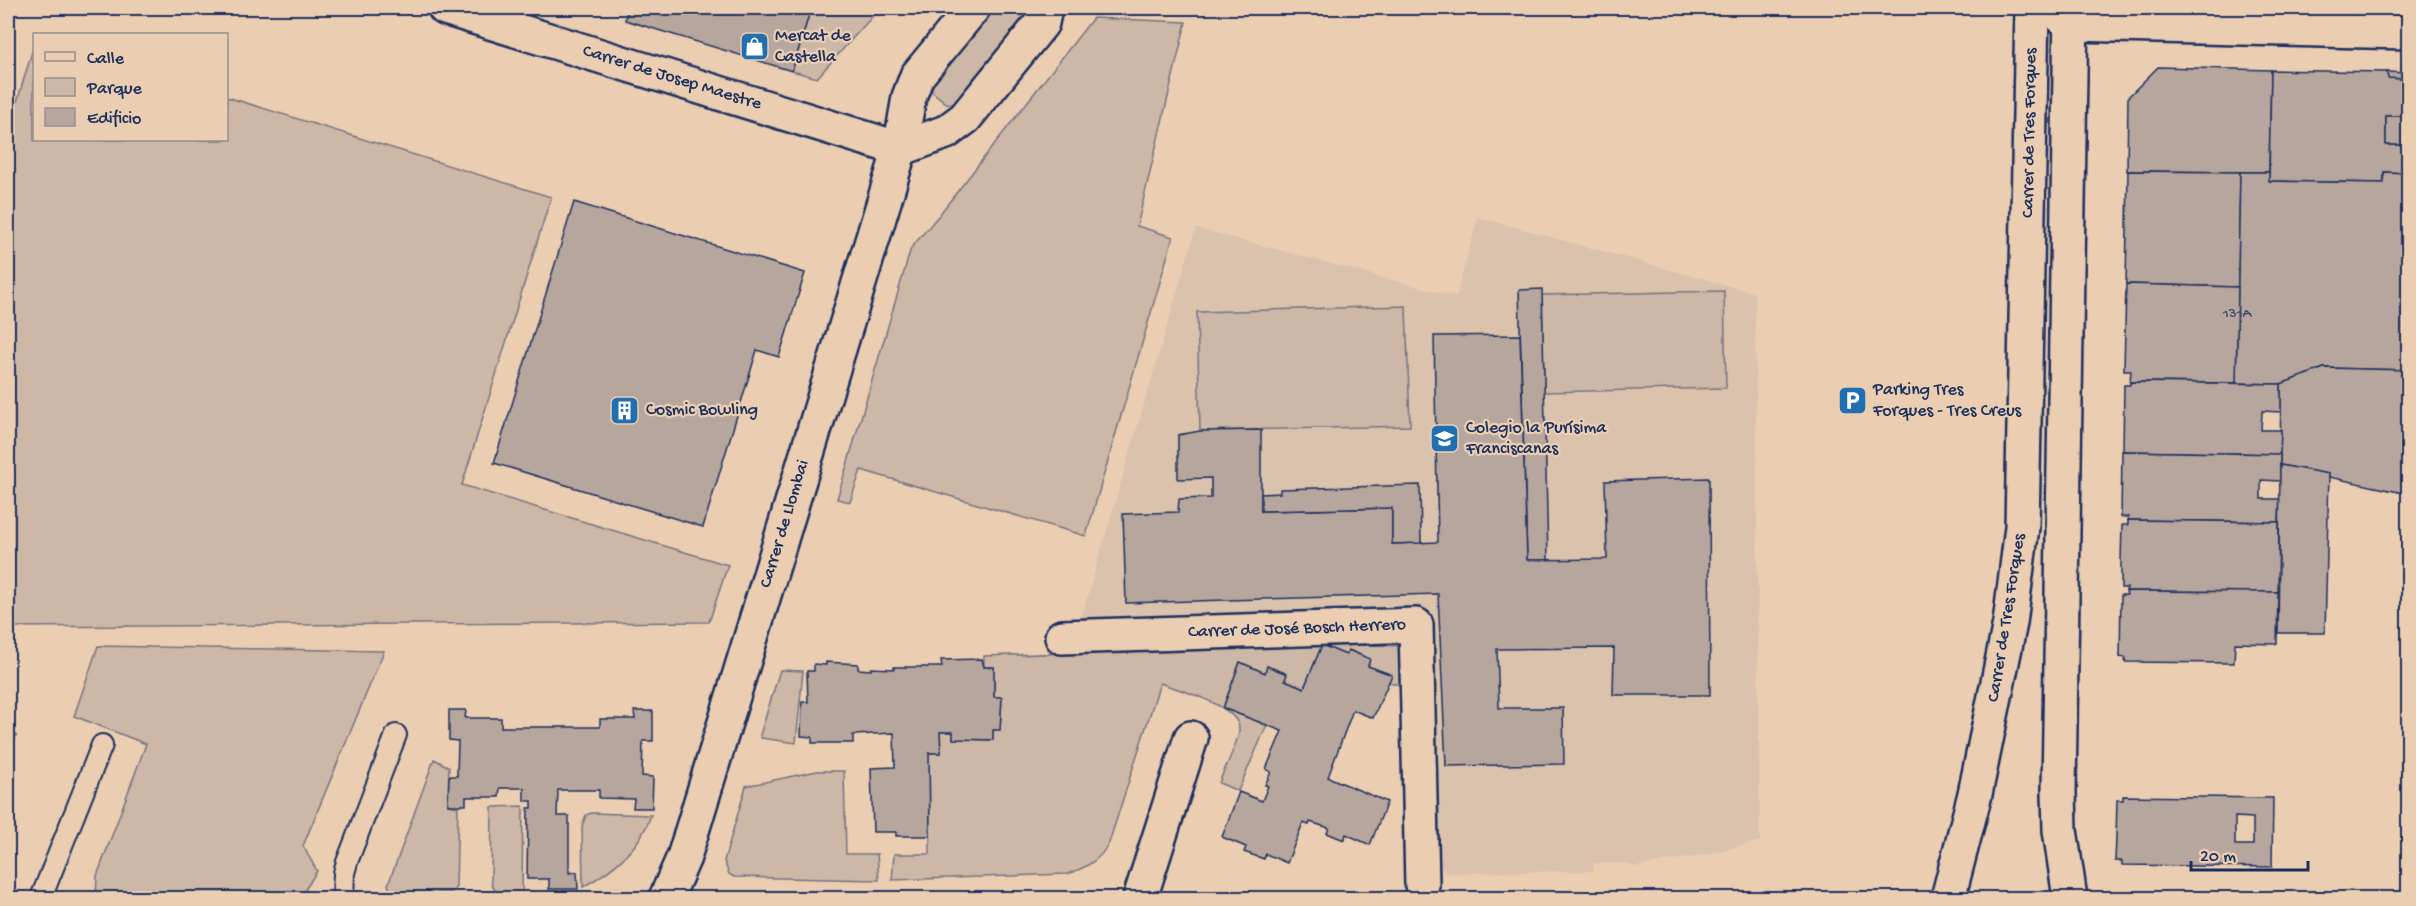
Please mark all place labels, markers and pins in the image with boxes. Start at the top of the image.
place label: Mercat de Castella [775,26,851,68]
shop icon: Mercat de Castella [738,30,770,62]
place label: Parking Tres Forques - Tres Creus [1872,380,2023,422]
parking icon: Parking Tres Forques - Tres Creus [1836,384,1868,416]
building icon: Cosmic Bowling [609,394,641,426]
place label: Cosmic Bowling [646,400,758,421]
place label: Colegio la Purísima Franciscanas [1465,418,1607,460]
school or university icon: Colegio la Purísima Franciscanas [1429,422,1461,454]

